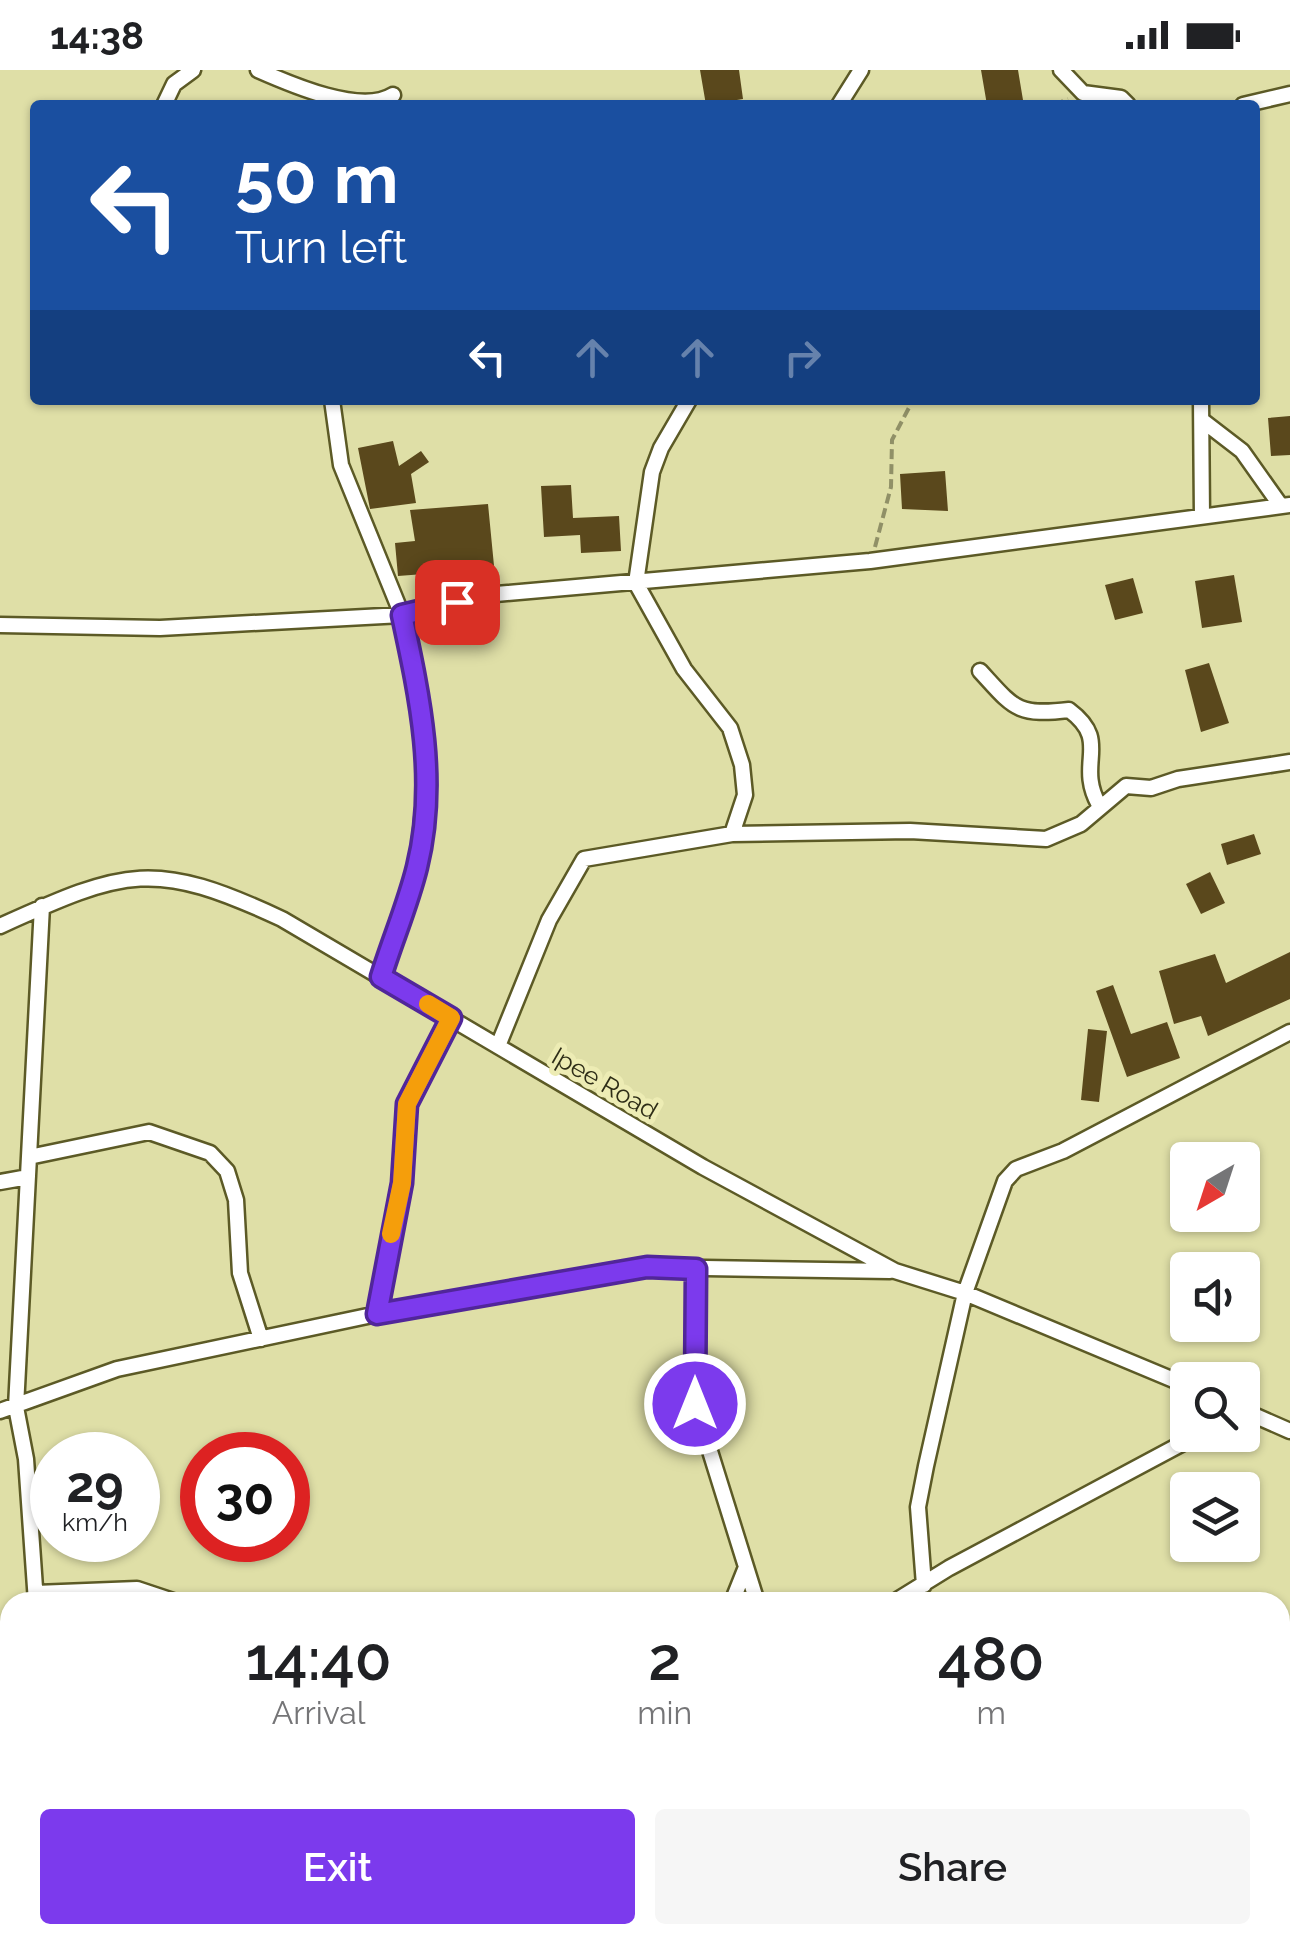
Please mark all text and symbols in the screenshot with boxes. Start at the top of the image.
text: 14:38 [50,13,144,58]
text: 50 m [235,137,399,219]
icon: left [70,140,200,270]
text: Turn left [235,221,407,274]
icon: left [460,330,515,385]
icon: ahead [565,330,620,385]
icon: ahead [670,330,725,385]
icon: right [775,330,830,385]
pin [415,560,500,645]
icon: arrive [430,575,485,630]
street label: Ipee Road [547,1041,663,1125]
north arrow [1170,1142,1260,1232]
map controls [1170,1142,1260,1562]
button: sound [1170,1252,1260,1342]
position arrow [643,1352,747,1456]
button: search [1170,1362,1260,1452]
speed limit sign: 30 [180,1432,310,1562]
text: 29 [66,1455,124,1514]
button: layers [1170,1472,1260,1562]
text: km/h [62,1507,128,1537]
text: 14:40 [246,1624,392,1694]
text: 2 [648,1624,681,1694]
text: 480 [938,1624,1044,1694]
text: Arrival [272,1694,366,1731]
text: min [637,1694,692,1731]
text: m [976,1694,1006,1731]
button: Exit [40,1809,635,1924]
button: Share [655,1809,1250,1924]

